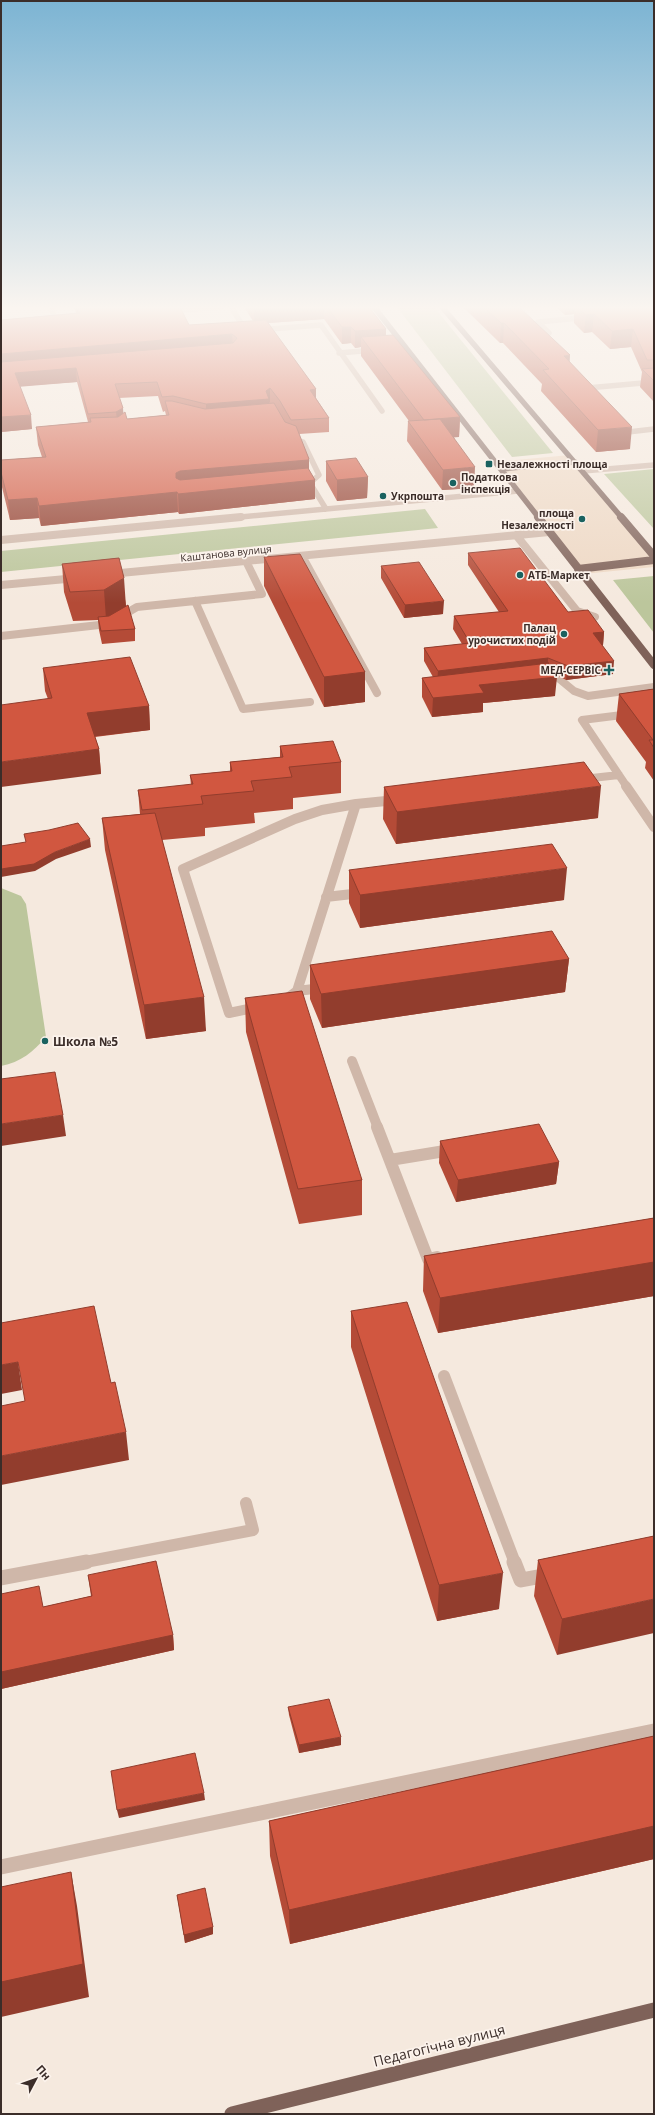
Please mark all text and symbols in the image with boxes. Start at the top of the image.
place label: Незалежності площа [497,457,607,471]
marker: Незалежності площа [484,459,494,469]
place label: Податкова інспекція [461,470,518,496]
marker: Податкова інспекція [448,478,458,488]
place label: Укрпошта [391,489,444,503]
marker: Укрпошта [378,491,388,501]
place label: площа Незалежності [501,506,574,532]
marker: площа Незалежності [577,514,587,524]
street label: Каштанова вулиця [180,541,272,565]
place label: АТБ-Маркет [528,568,590,582]
marker: АТБ-Маркет [515,570,525,580]
place label: Палац урочистих подій [468,621,556,647]
marker: Палац урочистих подій [559,629,569,639]
place label: МЕД-СЕРВІС [540,663,602,677]
marker: МЕД-СЕРВІС [604,665,614,675]
place label: Школа №5 [53,1033,118,1050]
marker: Школа №5 [40,1036,50,1046]
street label: Педагогічна вулиця [371,2019,507,2071]
north arrow [16,2059,56,2099]
text: Пн [33,2061,55,2083]

